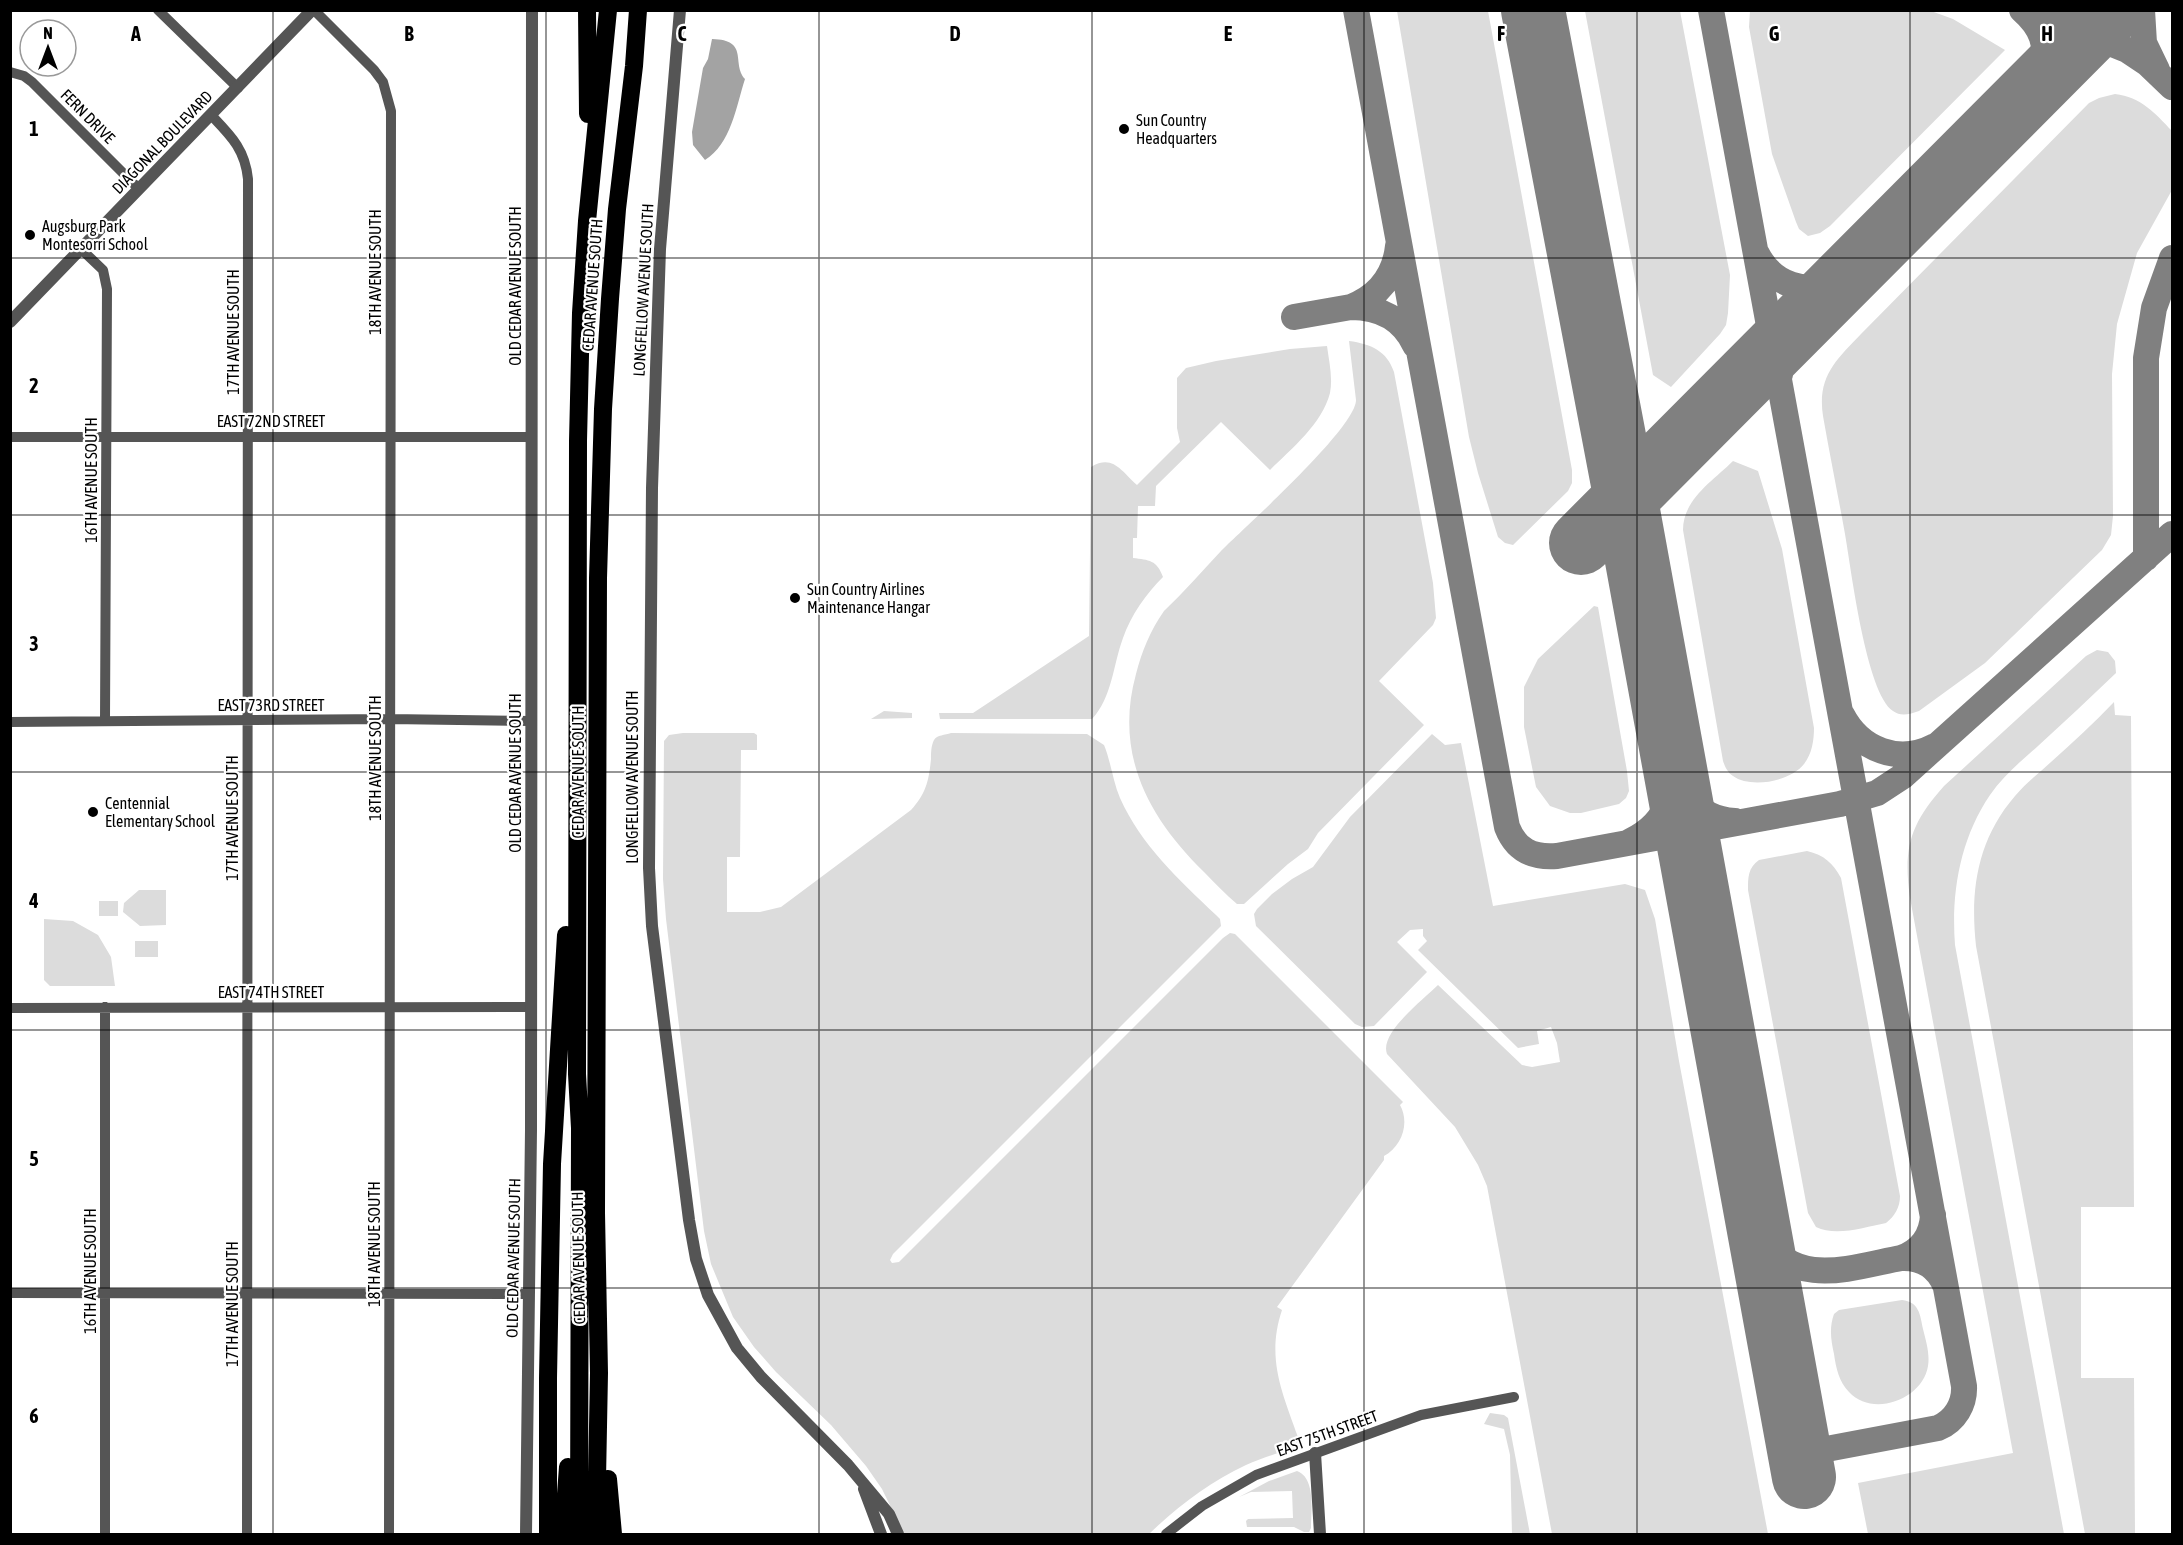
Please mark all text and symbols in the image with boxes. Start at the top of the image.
north arrow [18,18,78,78]
text: A [130,22,141,45]
text: B [404,22,414,45]
text: C [678,22,687,45]
text: D [949,22,961,45]
text: E [1224,22,1233,45]
text: F [1497,22,1505,45]
text: G [1769,22,1780,45]
text: H [2041,22,2053,45]
text: N [43,24,53,42]
street label: FERN DRIVE [57,85,119,147]
street label: DIAGONAL BOULEVARD [108,87,216,197]
place label: Sun Country Headquarters [1136,111,1217,148]
text: 1 [29,117,39,140]
marker: Sun Country Headquarters [1117,122,1131,136]
street label: LONGFELLOW AVENUE SOUTH [629,203,657,377]
street label: OLD CEDAR AVENUE SOUTH [506,206,524,366]
street label: 18TH AVENUE SOUTH [366,209,384,335]
place label: Augsburg Park Montesorri School [42,217,149,253]
street label: CEDAR AVENUE SOUTH [578,218,606,352]
marker: Augsburg Park Montesorri School [23,228,37,242]
street label: 17TH AVENUE SOUTH [224,269,242,395]
text: 2 [29,374,39,397]
street label: EAST 72ND STREET [217,412,325,430]
street label: 16TH AVENUE SOUTH [82,417,100,543]
place label: Sun Country Airlines Maintenance Hangar [807,580,930,617]
marker: Sun Country Airlines Maintenance Hangar [788,591,802,605]
text: 3 [29,632,39,655]
street label: LONGFELLOW AVENUE SOUTH [623,690,641,864]
street label: OLD CEDAR AVENUE SOUTH [506,693,524,853]
street label: 18TH AVENUE SOUTH [366,695,384,821]
street label: EAST 73RD STREET [217,696,325,714]
street label: CEDAR AVENUE SOUTH [569,706,587,838]
street label: 17TH AVENUE SOUTH [223,755,241,881]
place label: Centennial Elementary School [105,794,216,831]
marker: Centennial Elementary School [86,805,100,819]
text: 4 [28,889,39,912]
street label: EAST 74TH STREET [218,983,324,1001]
text: 5 [29,1147,39,1170]
street label: OLD CEDAR AVENUE SOUTH [503,1178,523,1338]
street label: 18TH AVENUE SOUTH [365,1181,383,1307]
street label: CEDAR AVENUE SOUTH [568,1191,588,1325]
street label: 16TH AVENUE SOUTH [81,1208,99,1334]
street label: 17TH AVENUE SOUTH [223,1241,241,1367]
text: 6 [29,1404,39,1427]
street label: EAST 75TH STREET [1274,1406,1380,1460]

